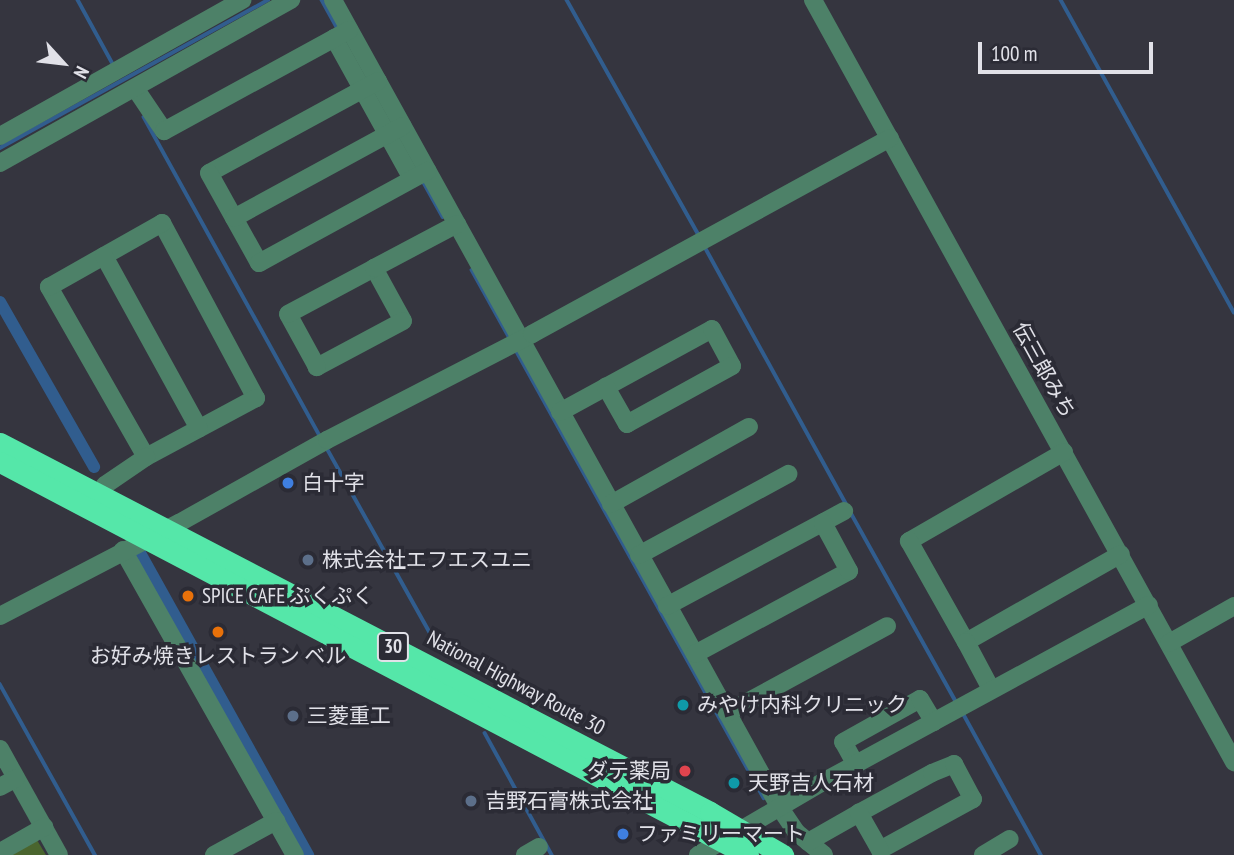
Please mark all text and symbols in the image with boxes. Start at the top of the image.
north arrow [28,28,98,98]
scale bar [982,28,1157,72]
text: 100 m [991,40,1037,67]
text: N [69,63,95,83]
street label: 伝三郎みち [1008,318,1080,422]
place label: 白十字 [302,470,365,496]
marker: 白十字 [280,475,296,491]
place label: 株式会社エフエスユニ [322,547,532,573]
marker: 株式会社エフエスユニ [300,552,316,568]
place label: SPICE CAFE ぷくぷく [202,583,374,609]
marker: SPICE CAFE ぷくぷく [180,588,196,604]
marker: お好み焼きレストラン ベル [210,624,226,640]
street label: National Highway Route 30 [422,625,610,741]
road number: 30 [376,632,410,662]
place label: お好み焼きレストラン ベル [90,643,346,669]
place label: みやけ内科クリニック [697,692,907,718]
marker: みやけ内科クリニック [675,697,691,713]
place label: 三菱重工 [307,703,391,729]
marker: 三菱重工 [285,708,301,724]
place label: ダテ薬局 [587,758,671,784]
marker: ダテ薬局 [677,763,693,779]
place label: 天野吉人石材 [748,770,874,796]
marker: 天野吉人石材 [726,775,742,791]
place label: 吉野石膏株式会社 [485,788,653,814]
marker: 吉野石膏株式会社 [463,793,479,809]
place label: ファミリーマート [637,821,805,847]
marker: ファミリーマート [615,826,631,842]

